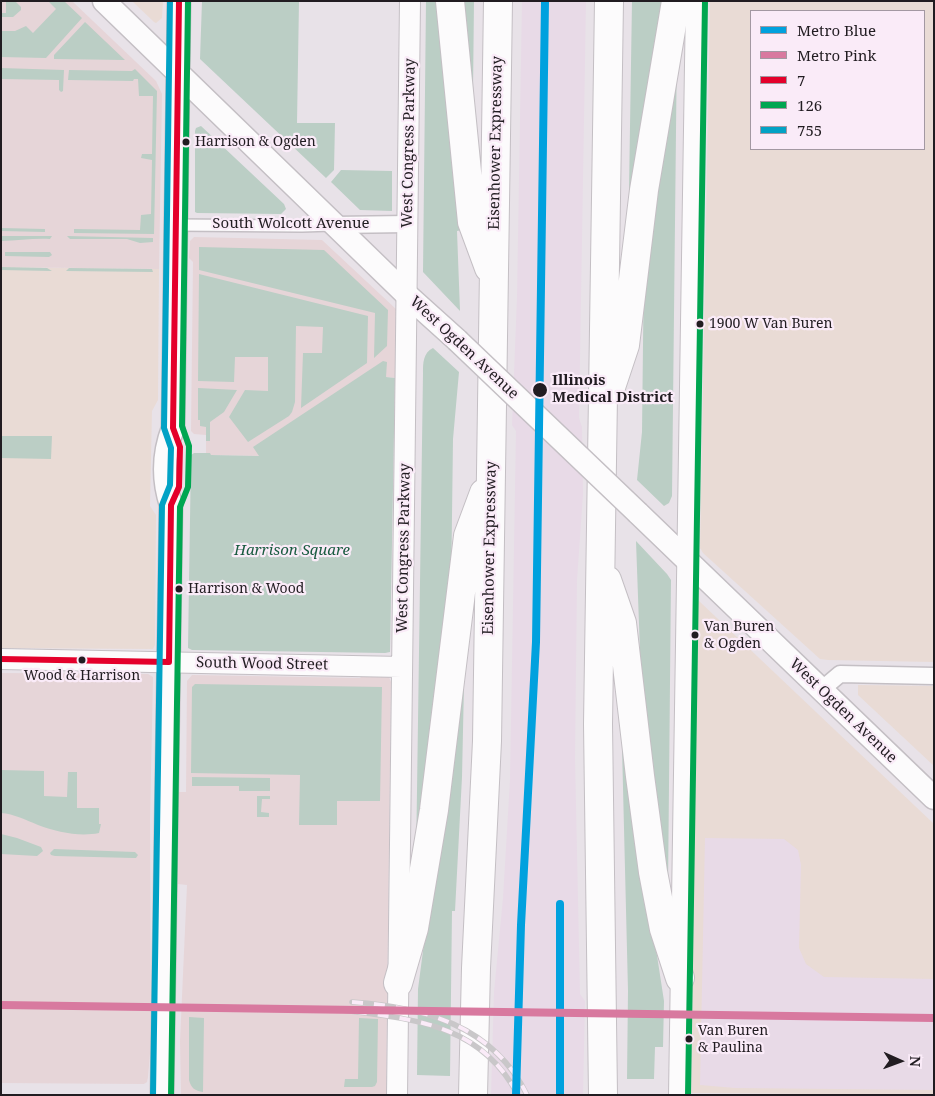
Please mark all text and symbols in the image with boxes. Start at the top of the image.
legend [750,10,925,150]
text: Metro Blue [797,20,876,40]
text: Metro Pink [797,45,876,65]
street label: Eisenhower Expressway [485,56,507,230]
street label: West Congress Parkway [399,58,419,228]
text: 7 [797,70,805,90]
text: 126 [797,95,822,115]
text: 755 [797,120,822,140]
place label: Harrison & Ogden [195,134,316,150]
marker: Harrison & Ogden [181,137,191,147]
street label: South Wolcott Avenue [212,215,370,233]
street label: West Ogden Avenue [406,293,522,403]
place label: 1900 W Van Buren [709,316,833,332]
marker: 1900 W Van Buren [695,319,705,329]
place label: Illinois Medical District [552,372,673,407]
marker: Illinois Medical District [531,381,549,399]
street label: Eisenhower Expressway [479,461,501,635]
street label: West Congress Parkway [394,463,414,633]
park label: Harrison Square [234,542,350,560]
place label: Harrison & Wood [188,581,304,597]
marker: Harrison & Wood [174,584,184,594]
place label: Van Buren & Ogden [704,619,774,652]
marker: Van Buren & Ogden [690,630,700,640]
street label: South Wood Street [196,654,328,674]
marker: Wood & Harrison [77,655,87,665]
street label: West Ogden Avenue [786,655,900,767]
place label: Wood & Harrison [24,668,140,684]
place label: Van Buren & Paulina [698,1023,768,1056]
marker: Van Buren & Paulina [684,1034,694,1044]
north arrow [875,1036,925,1086]
text: N [906,1056,925,1067]

